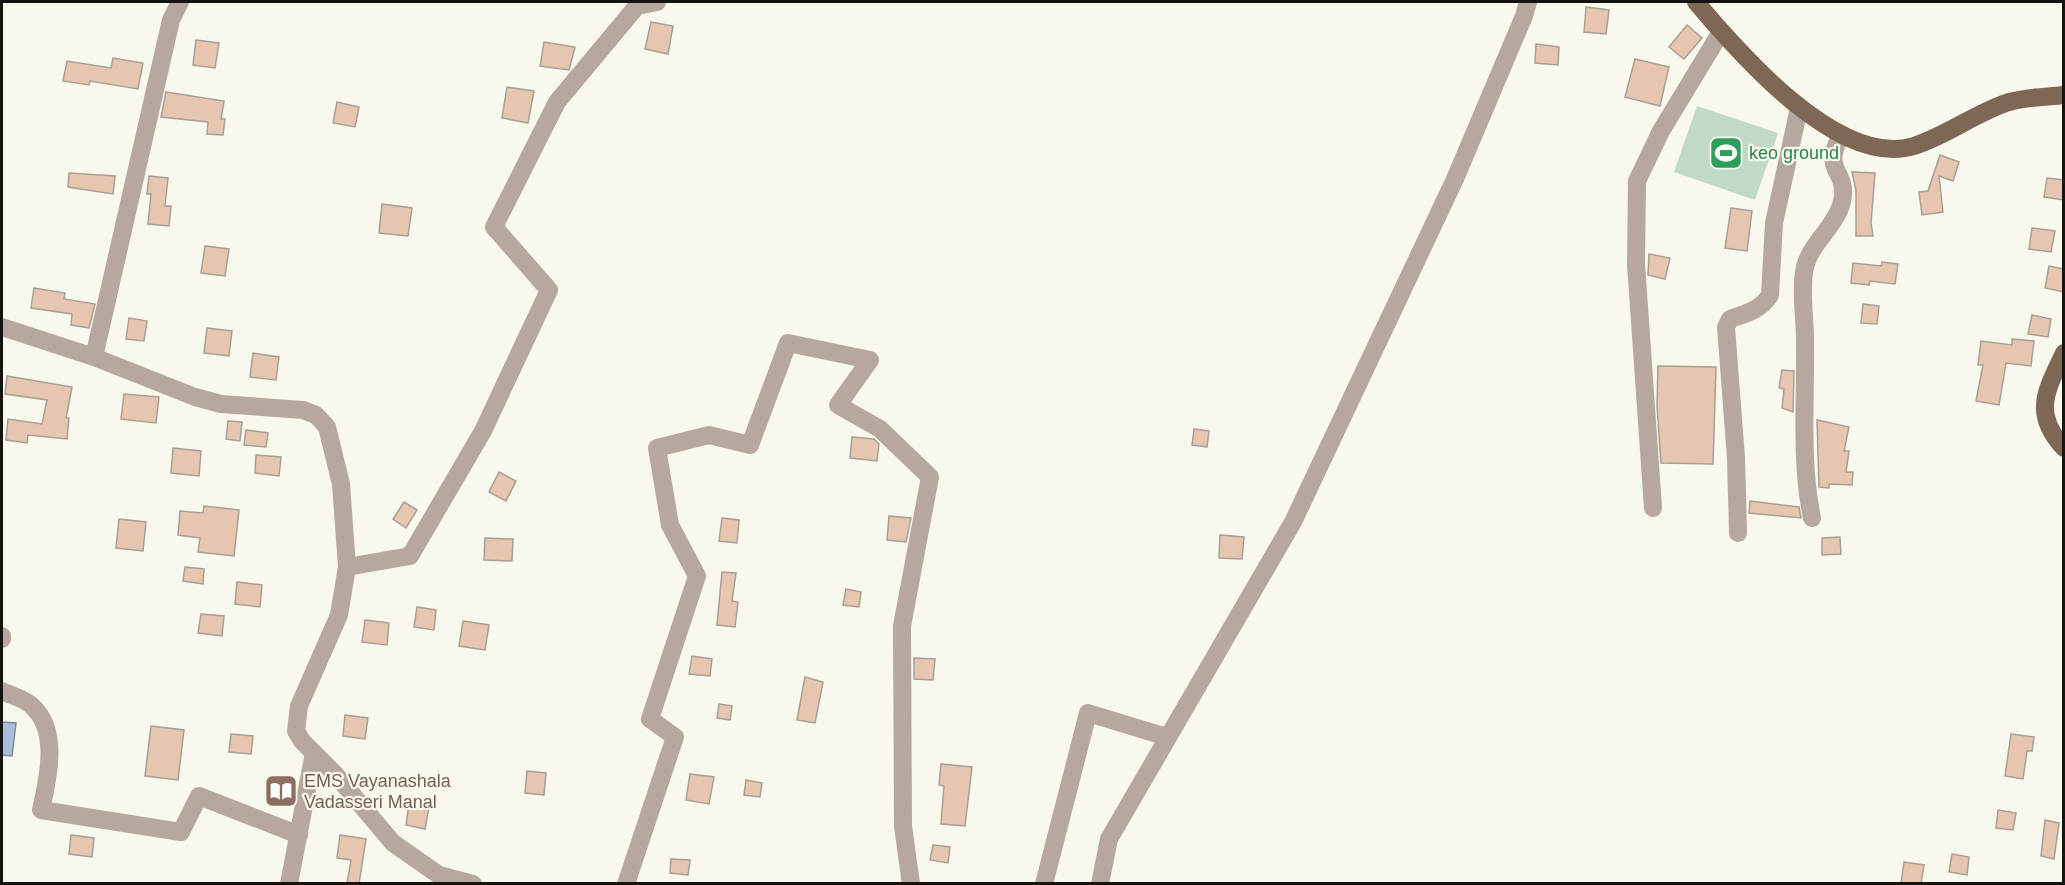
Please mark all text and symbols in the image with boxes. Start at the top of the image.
sports icon: keo ground [1708,135,1744,171]
place label: keo ground [1749,143,1839,163]
place label: EMS Vayanashala Vadasseri Manal [304,771,452,812]
library icon: EMS Vayanashala Vadasseri Manal [263,773,299,809]

